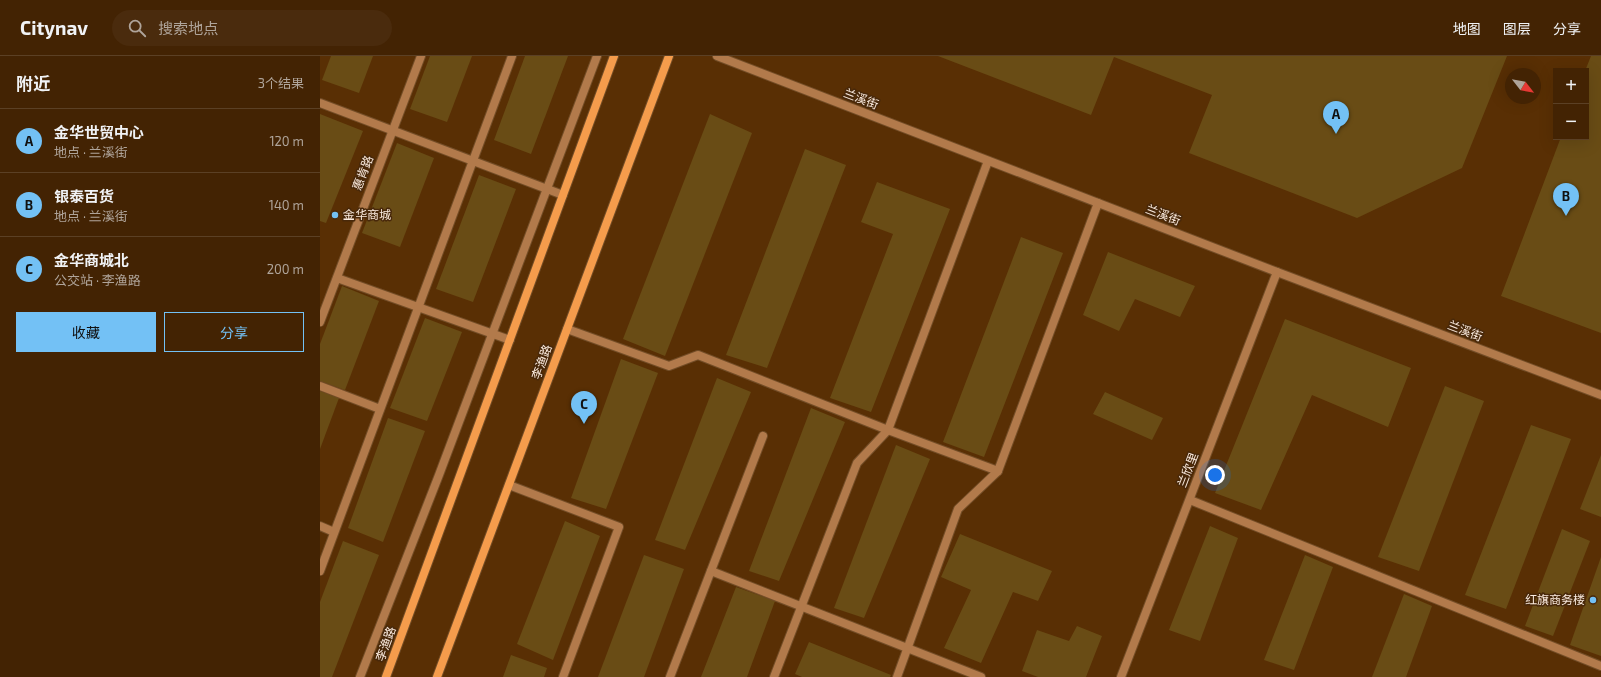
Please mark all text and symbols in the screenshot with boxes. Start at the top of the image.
search box [112,10,392,46]
text: Citynav [20,16,88,39]
icon: search [126,17,148,39]
text: 搜索地点 [158,19,218,37]
text: 地图 [1453,20,1481,37]
text: 图层 [1503,20,1531,37]
text: 分享 [1553,20,1581,37]
north arrow [1505,68,1541,104]
map controls [1553,68,1589,140]
button: + [1553,68,1589,104]
text: 附近 [16,73,50,93]
text: 3个结果 [258,75,304,91]
street label: 兰溪街 [842,85,881,111]
pin: A [1323,101,1349,134]
button: − [1553,104,1589,140]
text: 金华世贸中心 [54,123,144,141]
text: A [25,133,33,149]
text: 120 m [269,133,304,149]
text: 地点 · 兰溪街 [54,144,128,160]
street label: 惠肯路 [349,153,375,192]
pin: B [1553,183,1579,216]
text: 银泰百货 [54,187,114,205]
text: B [25,197,33,213]
text: 140 m [269,197,304,213]
street label: 兰溪街 [1144,201,1183,227]
place label: 金华商城 [343,207,391,221]
text: 地点 · 兰溪街 [54,208,128,224]
marker: 金华商城 [330,210,340,220]
text: 金华商城北 [54,251,129,269]
text: C [25,261,33,277]
text: 200 m [267,261,304,277]
text: 公交站 · 李渔路 [54,272,141,288]
button: 收藏 [16,312,156,352]
button: 分享 [164,312,304,352]
street label: 兰溪街 [1446,317,1485,343]
street label: 李渔路 [528,342,554,381]
pin: C [571,391,597,424]
street label: 兰欣里 [1174,450,1200,489]
your location [1205,465,1225,485]
place label: 红旗商务楼 [1525,592,1585,606]
marker: 红旗商务楼 [1588,595,1598,605]
street label: 李渔路 [372,624,398,663]

